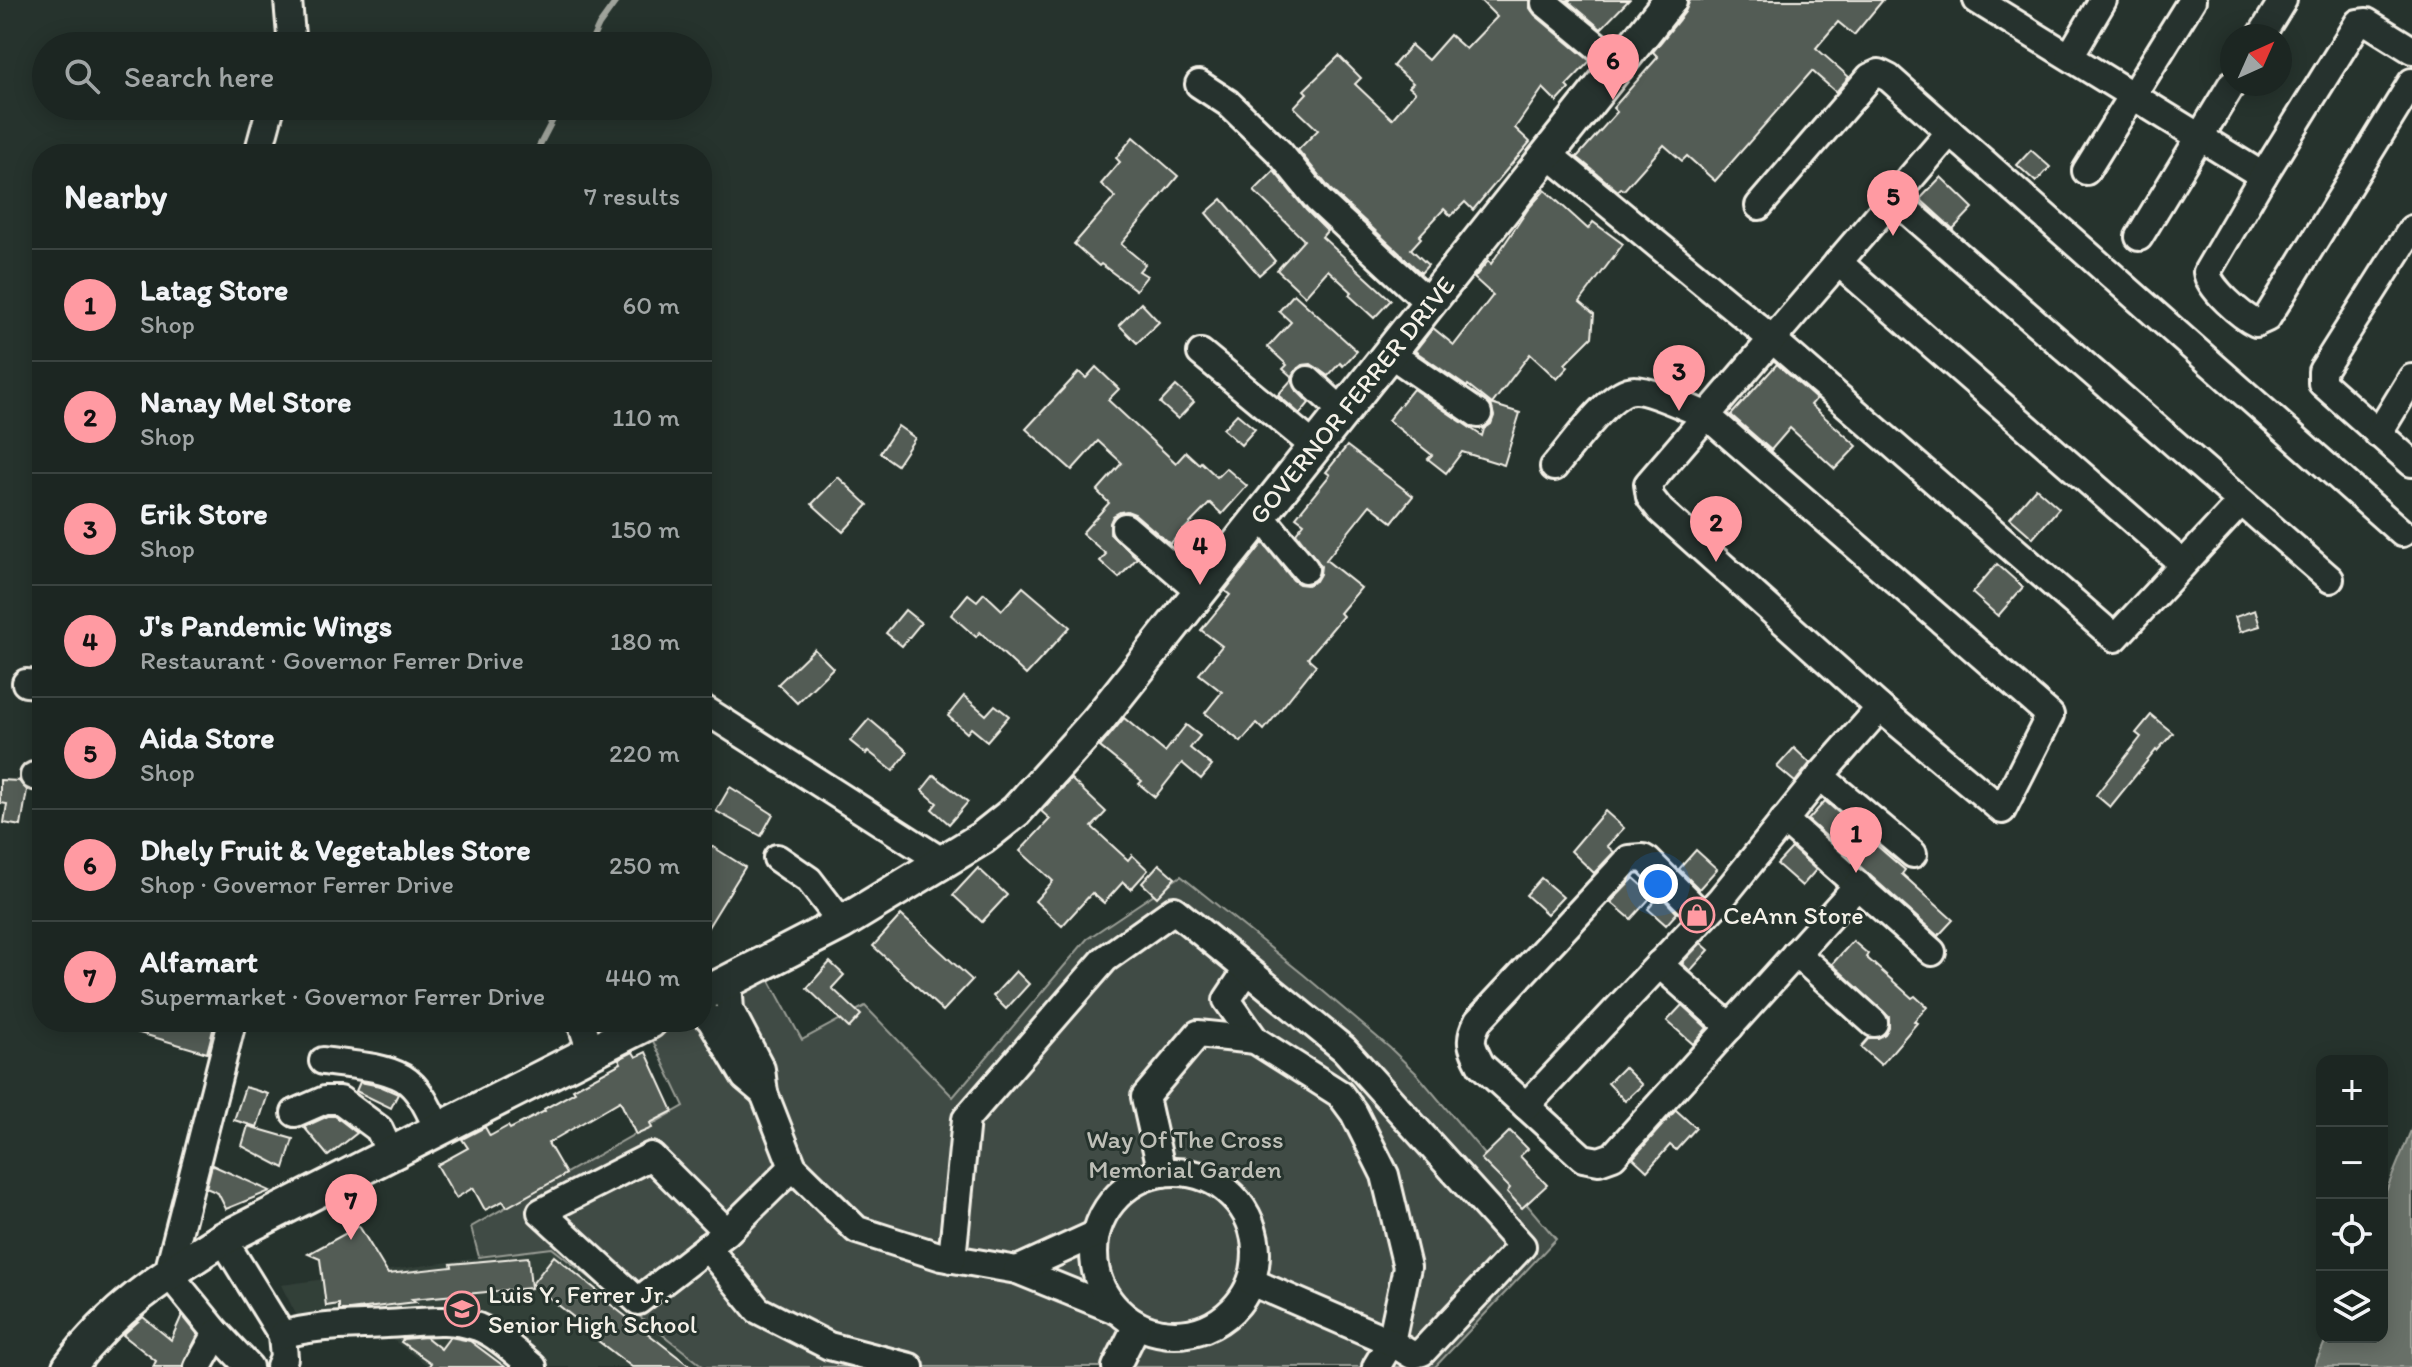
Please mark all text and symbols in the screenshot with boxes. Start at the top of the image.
north arrow [2220,24,2292,96]
search box [32,32,712,120]
pin: 6 [1587,34,1639,100]
icon: search [60,54,104,98]
text: Search here [124,58,274,95]
pin: 5 [1867,170,1919,236]
text: Nearby [64,176,167,217]
text: 7 results [584,180,680,212]
street label: GOVERNOR FERRER DRIVE [1242,270,1462,530]
text: Latag Store [140,271,288,308]
text: 1 [84,289,96,321]
text: 60 m [623,289,680,321]
text: Shop [140,308,195,340]
pin: 3 [1653,345,1705,411]
text: Nanay Mel Store [140,383,351,420]
text: 2 [83,401,97,433]
text: 110 m [612,401,680,433]
text: Shop [140,420,195,452]
text: Erik Store [140,495,268,532]
pin: 2 [1690,496,1742,562]
text: 3 [83,513,97,545]
text: 150 m [611,513,680,545]
pin: 4 [1174,519,1226,585]
text: Shop [140,532,195,564]
text: J's Pandemic Wings [140,607,392,644]
text: 4 [82,625,98,657]
text: 180 m [610,625,680,657]
text: Restaurant · Governor Ferrer Drive [140,644,524,676]
text: Aida Store [140,719,275,756]
text: 5 [83,737,97,769]
text: 220 m [609,737,680,769]
text: Shop [140,756,195,788]
pin: 1 [1830,807,1882,873]
text: Dhely Fruit & Vegetables Store [140,831,531,868]
text: 6 [83,849,97,881]
text: 250 m [609,849,680,881]
your location [1638,864,1678,904]
text: Shop · Governor Ferrer Drive [140,868,454,900]
shop icon: CeAnn Store [1678,896,1716,934]
place label: CeAnn Store [1723,899,1864,931]
text: Alfamart [140,943,258,980]
text: 7 [84,961,96,993]
text: 440 m [605,961,680,993]
text: Supermarket · Governor Ferrer Drive [140,980,545,1012]
map controls [2316,1055,2388,1343]
button: + [2316,1055,2388,1127]
park label: Way Of The Cross Memorial Garden [1086,1123,1284,1185]
button: − [2316,1127,2388,1199]
pin: 7 [325,1174,377,1240]
button: locate [2316,1199,2388,1271]
button: layers [2316,1271,2388,1343]
place label: Luis Y. Ferrer Jr. Senior High School [488,1278,697,1340]
school or university icon: Luis Y. Ferrer Jr. Senior High School [443,1290,481,1328]

